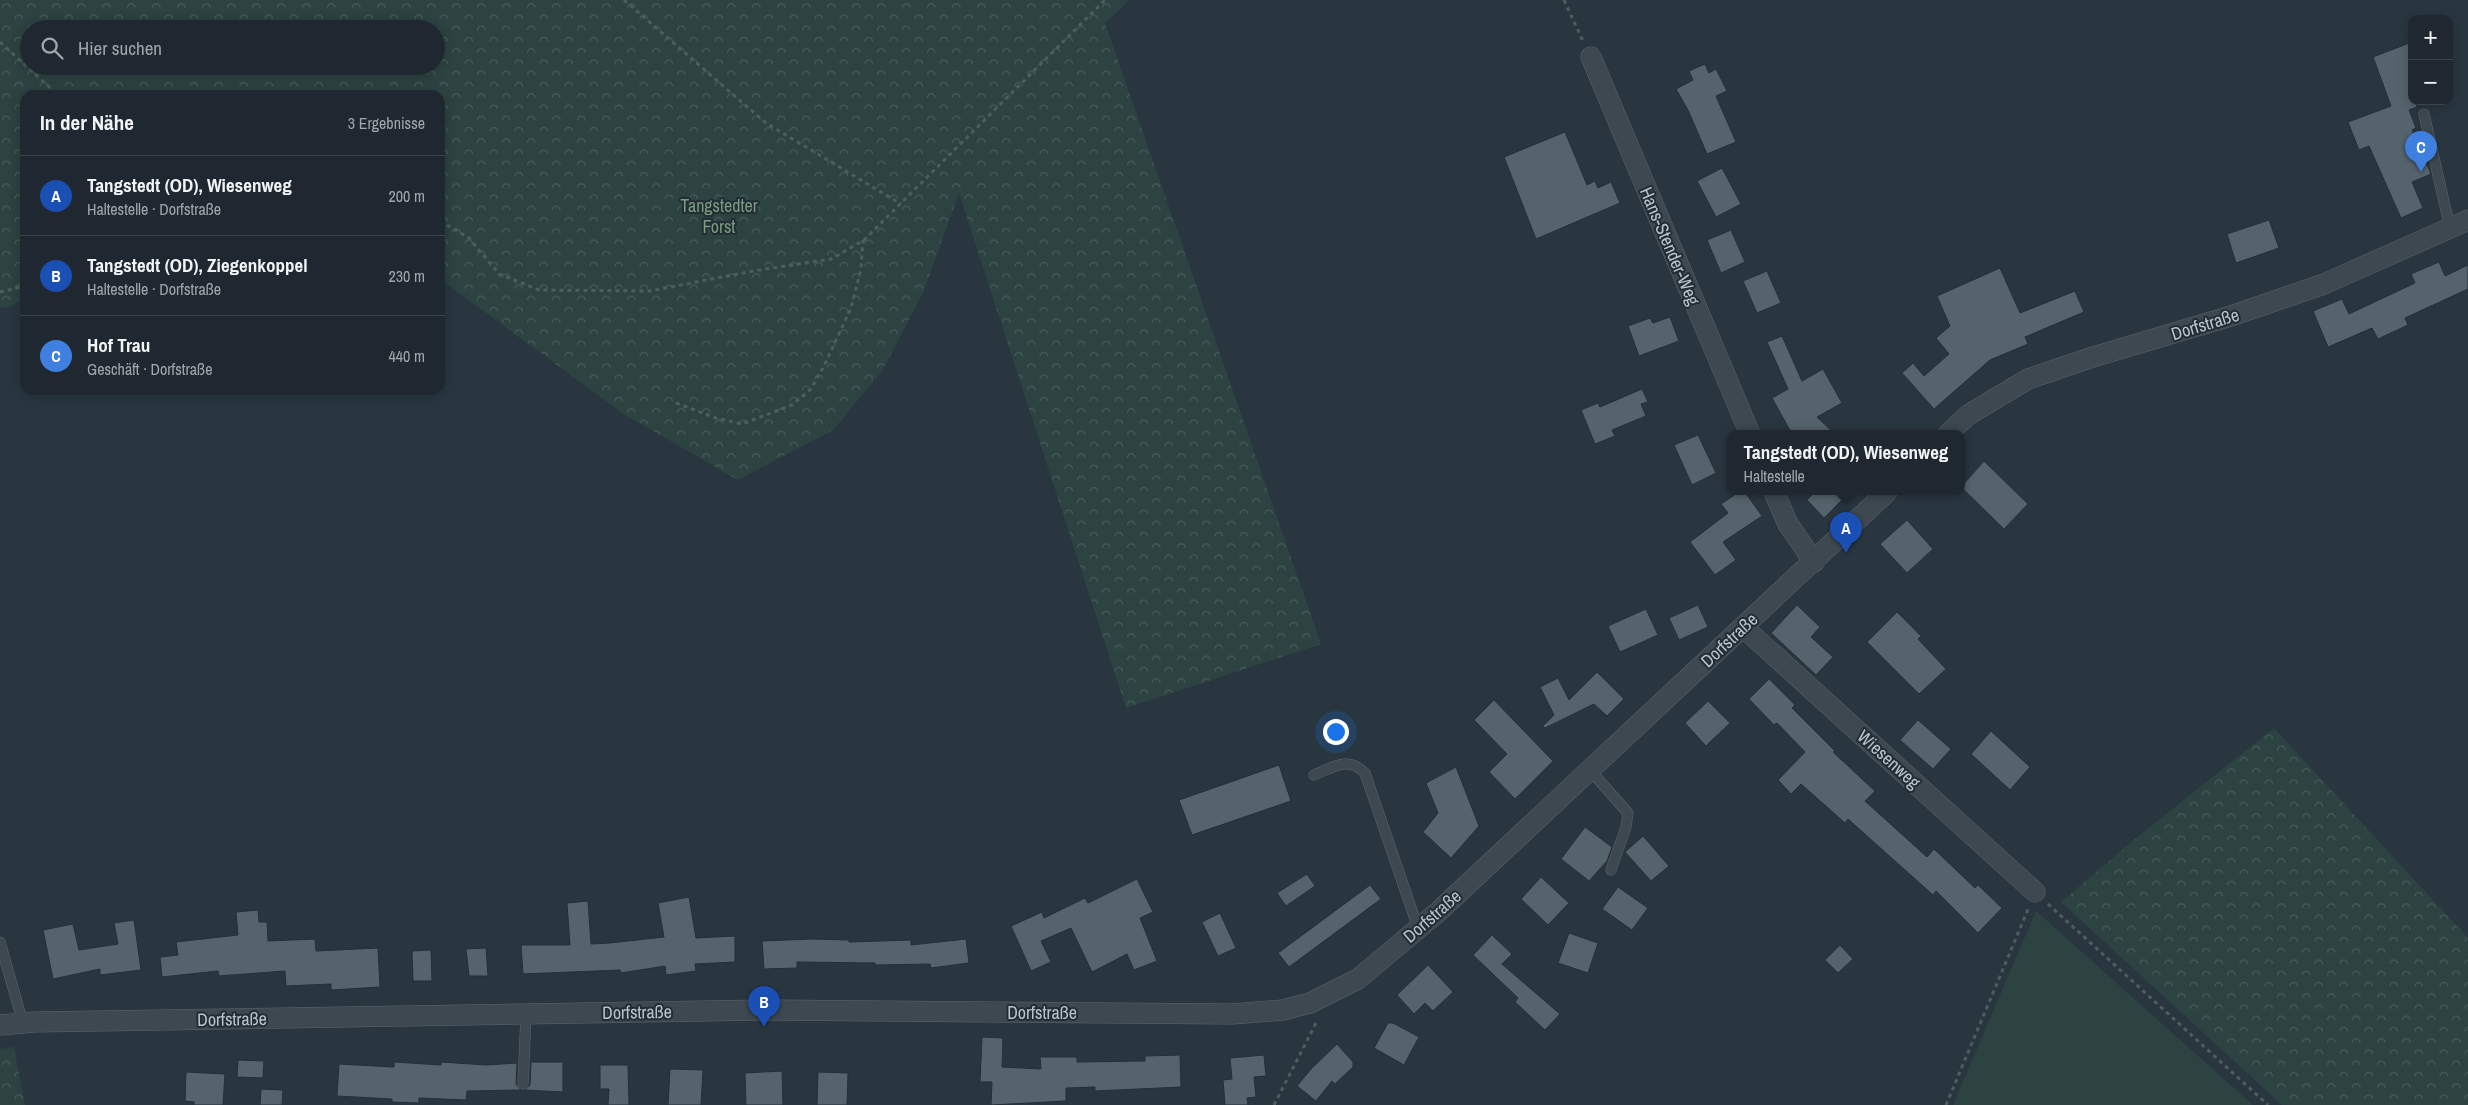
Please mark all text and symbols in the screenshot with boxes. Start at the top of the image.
map controls [2408,15,2453,105]
button: + [2408,15,2453,60]
search box [20,20,445,75]
icon: search [38,34,66,62]
text: Hier suchen [78,35,162,61]
button: − [2408,60,2453,105]
text: In der Nähe [40,108,134,137]
text: 3 Ergebnisse [348,112,425,134]
pin: C [2405,131,2437,172]
text: Tangstedt (OD), Wiesenweg [87,172,292,198]
street label: Hans-Stender-Weg [1634,183,1706,310]
text: A [51,185,61,207]
text: 200 m [389,185,425,207]
park label: Tangstedter Forst [680,193,758,239]
text: Haltestelle · Dorfstraße [87,198,221,220]
text: Tangstedt (OD), Ziegenkoppel [87,252,307,278]
text: B [51,265,61,287]
text: 230 m [389,265,425,287]
text: Haltestelle · Dorfstraße [87,278,221,300]
street label: Dorfstraße [2168,302,2242,346]
text: Hof Trau [87,332,150,358]
text: C [51,345,61,367]
text: 440 m [389,345,425,367]
text: Geschäft · Dorfstraße [87,358,212,380]
popup [1727,430,1965,495]
text: Tangstedt (OD), Wiesenweg [1744,439,1948,465]
text: Haltestelle [1744,465,1805,487]
pin: A [1830,512,1862,553]
street label: Dorfstraße [1695,607,1763,673]
your location [1323,719,1349,745]
street label: Wiesenweg [1852,724,1927,795]
street label: Dorfstraße [1397,884,1467,948]
pin: B [748,986,780,1027]
street label: Dorfstraße [602,999,672,1025]
street label: Dorfstraße [1007,1000,1077,1025]
street label: Dorfstraße [197,1006,267,1032]

